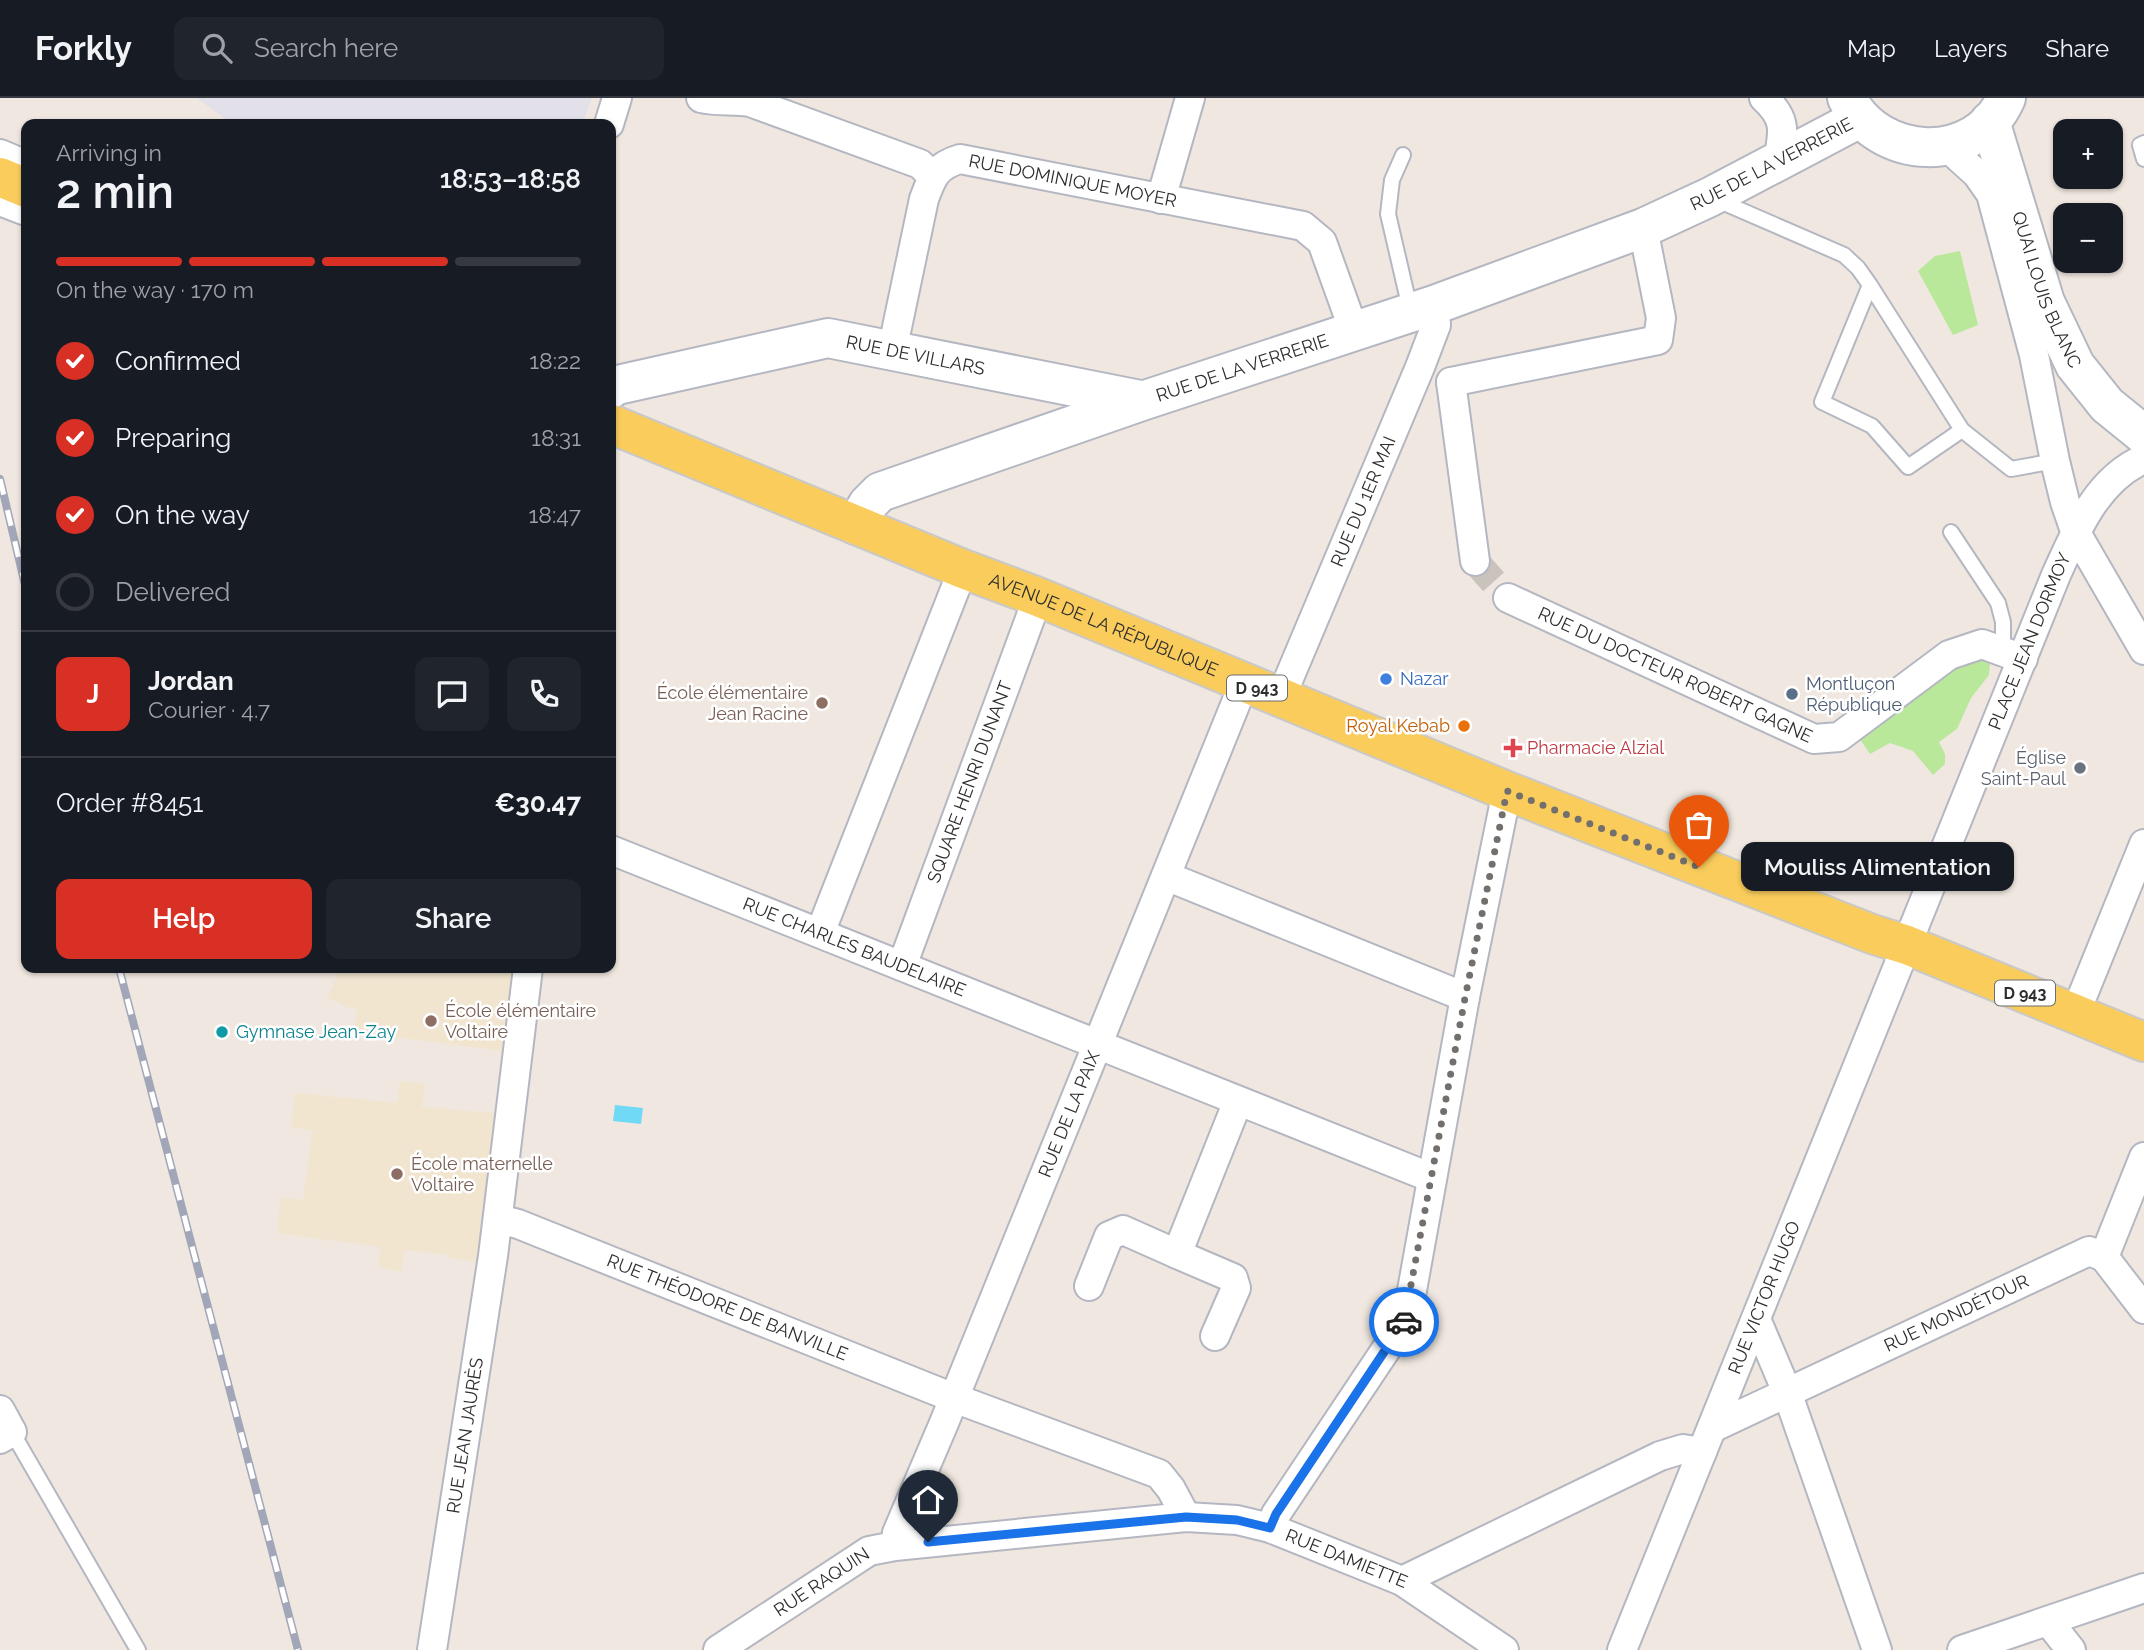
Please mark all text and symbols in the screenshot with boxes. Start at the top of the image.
search box [174,17,664,80]
text: Forkly [35,29,132,68]
icon: search [198,29,236,67]
text: Search here [254,33,398,63]
text: Map [1847,34,1896,63]
text: Layers [1934,34,2007,63]
text: Share [2045,34,2109,63]
street label: RUE DE LA VERRERIE [1687,113,1856,215]
map controls [2053,119,2123,273]
button: + [2053,119,2123,189]
text: Arriving in [56,139,162,166]
street label: RUE DOMINIQUE MOYER [967,150,1179,211]
text: 18:53–18:58 [440,164,581,194]
text: 2 min [56,165,174,219]
button: − [2053,203,2123,273]
street label: QUAI LOUIS BLANC [2008,209,2086,371]
text: On the way · 170 m [56,276,254,303]
street label: RUE DE LA VERRERIE [1153,329,1331,406]
street label: RUE DE VILLARS [844,331,987,379]
icon: check [56,342,94,380]
text: Confirmed [115,346,241,376]
text: 18:22 [529,347,581,374]
icon: check [56,419,94,457]
text: Preparing [115,423,231,453]
text: 18:31 [531,424,581,451]
street label: RUE DU 1ER MAI [1326,433,1400,570]
icon: check [56,496,94,534]
text: On the way [115,500,250,530]
text: 18:47 [528,501,581,528]
street label: PLACE JEAN DORMOY [1984,549,2075,733]
street label: AVENUE DE LA RÉPUBLIQUE [986,569,1221,680]
text: Delivered [115,577,230,607]
street label: RUE DU DOCTEUR ROBERT GAGNE [1535,602,1816,747]
button: chat [415,657,489,731]
button: phone [507,657,581,731]
text: Jordan [148,666,234,696]
place label: Nazar [1400,668,1449,689]
marker: Nazar [1378,671,1394,687]
place label: Montluçon République [1806,673,1903,715]
road number: D 943 [1227,676,1287,701]
street label: SQUARE HENRI DUNANT [923,678,1016,886]
text: J [87,679,99,709]
place label: École élémentaire Jean Racine [657,681,808,724]
marker: Montluçon République [1784,686,1800,702]
marker: École élémentaire Jean Racine [814,695,830,711]
text: Courier · 4.7 [148,696,270,723]
place label: Royal Kebab [1346,715,1450,736]
marker: Royal Kebab [1456,718,1472,734]
place label: Pharmacie Alzial [1527,737,1664,758]
marker: Pharmacie Alzial [1505,740,1521,756]
place label: Église Saint-Paul [1981,746,2066,789]
marker: Église Saint-Paul [2072,760,2088,776]
text: Order #8451 [56,788,203,818]
text: €30.47 [494,788,581,818]
pin [1669,795,1729,867]
icon: bag [1680,806,1718,844]
callout: Mouliss Alimentation [1741,842,2014,892]
text: Mouliss Alimentation [1764,853,1991,880]
button: Help [56,879,312,959]
button: Share [326,879,581,959]
street label: RUE CHARLES BAUDELAIRE [740,893,969,1001]
road number: D 943 [1995,980,2055,1006]
place label: École élémentaire Voltaire [445,999,597,1042]
marker: École élémentaire Voltaire [423,1013,439,1029]
place label: Gymnase Jean-Zay [236,1021,396,1042]
marker: Gymnase Jean-Zay [214,1024,230,1040]
street label: RUE DE LA PAIX [1034,1047,1104,1180]
place label: École maternelle Voltaire [411,1152,553,1195]
marker: École maternelle Voltaire [389,1166,405,1182]
street label: RUE VICTOR HUGO [1724,1218,1804,1377]
street label: RUE THÉODORE DE BANVILLE [604,1250,851,1365]
street label: RUE MONDÉTOUR [1880,1270,2032,1356]
courier [1369,1287,1439,1357]
icon: car [1385,1303,1423,1341]
street label: RUE JEAN JAURÈS [442,1356,487,1515]
pin [898,1470,958,1542]
icon: home [909,1481,947,1519]
street label: RUE DAMIETTE [1283,1524,1411,1592]
street label: RUE RAQUIN [770,1543,873,1620]

